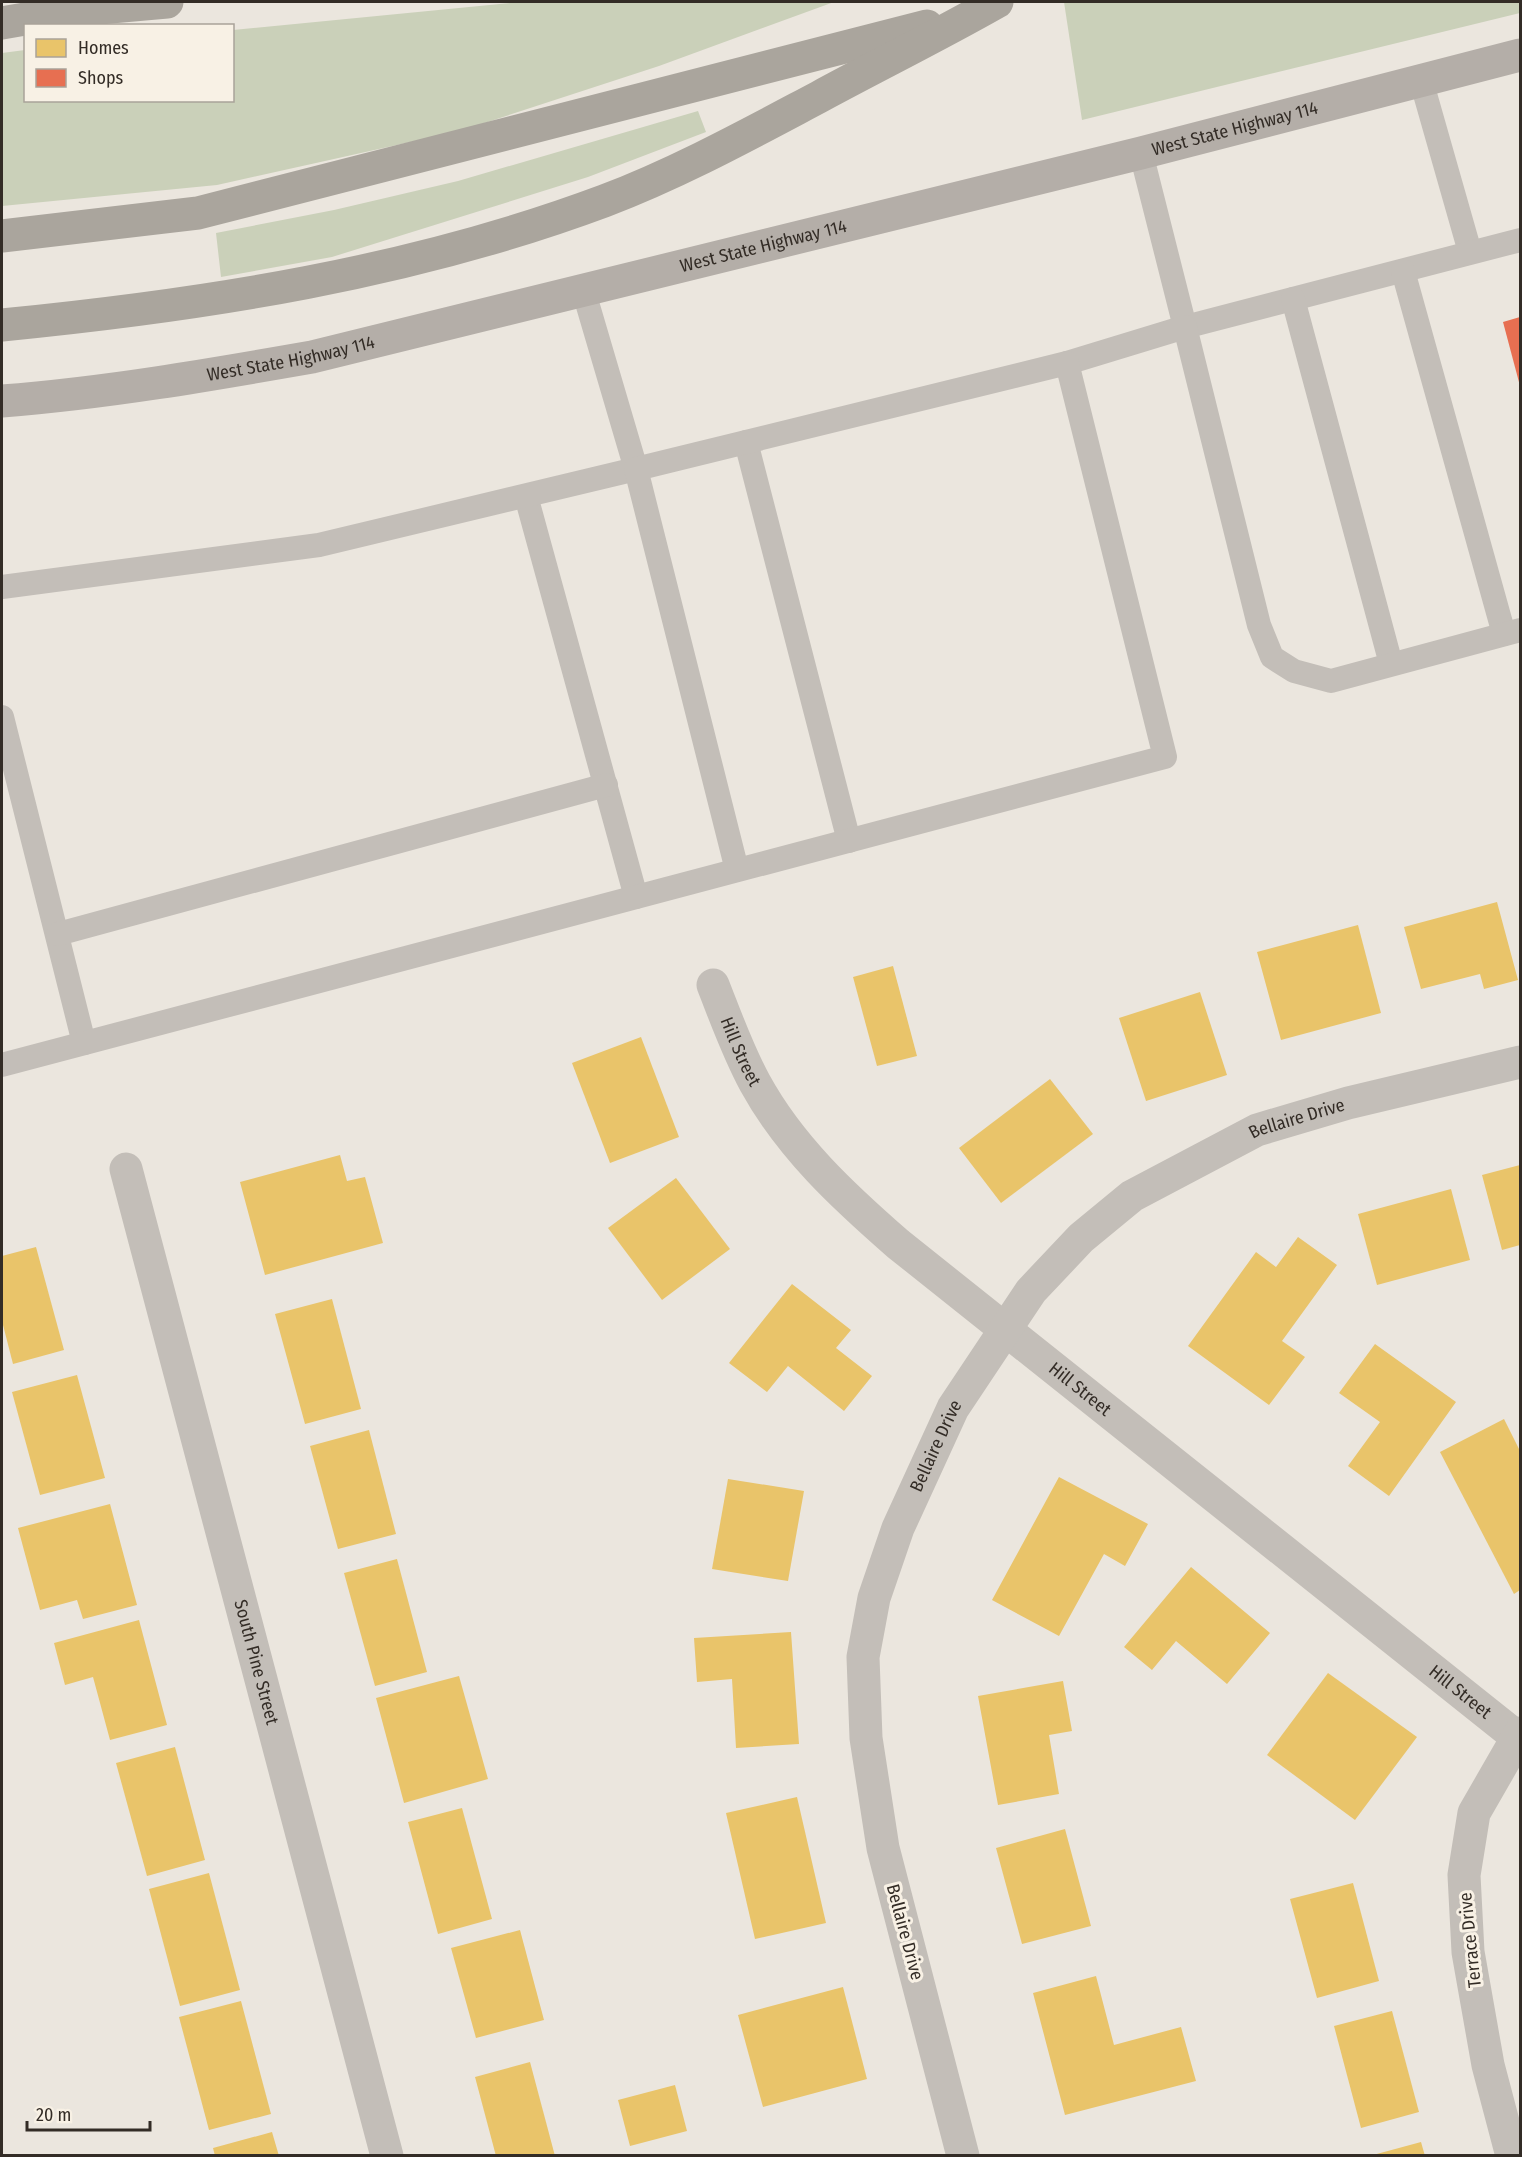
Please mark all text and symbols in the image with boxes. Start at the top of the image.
legend [24,24,234,102]
text: Homes [78,37,129,59]
text: Shops [78,67,123,89]
street label: West State Highway 114 [1150,97,1321,161]
street label: West State Highway 114 [678,215,849,277]
street label: West State Highway 114 [205,331,377,386]
street label: Hill Street [716,1014,766,1090]
street label: Bellaire Drive [1245,1094,1347,1143]
street label: Hill Street [1044,1358,1116,1421]
street label: Bellaire Drive [905,1395,966,1495]
street label: South Pine Street [229,1597,283,1727]
street label: Hill Street [1425,1660,1496,1723]
street label: Bellaire Drive [882,1882,928,1983]
street label: Terrace Drive [1454,1891,1486,1989]
scale bar [27,2094,150,2132]
text: 20 m [36,2104,71,2126]

